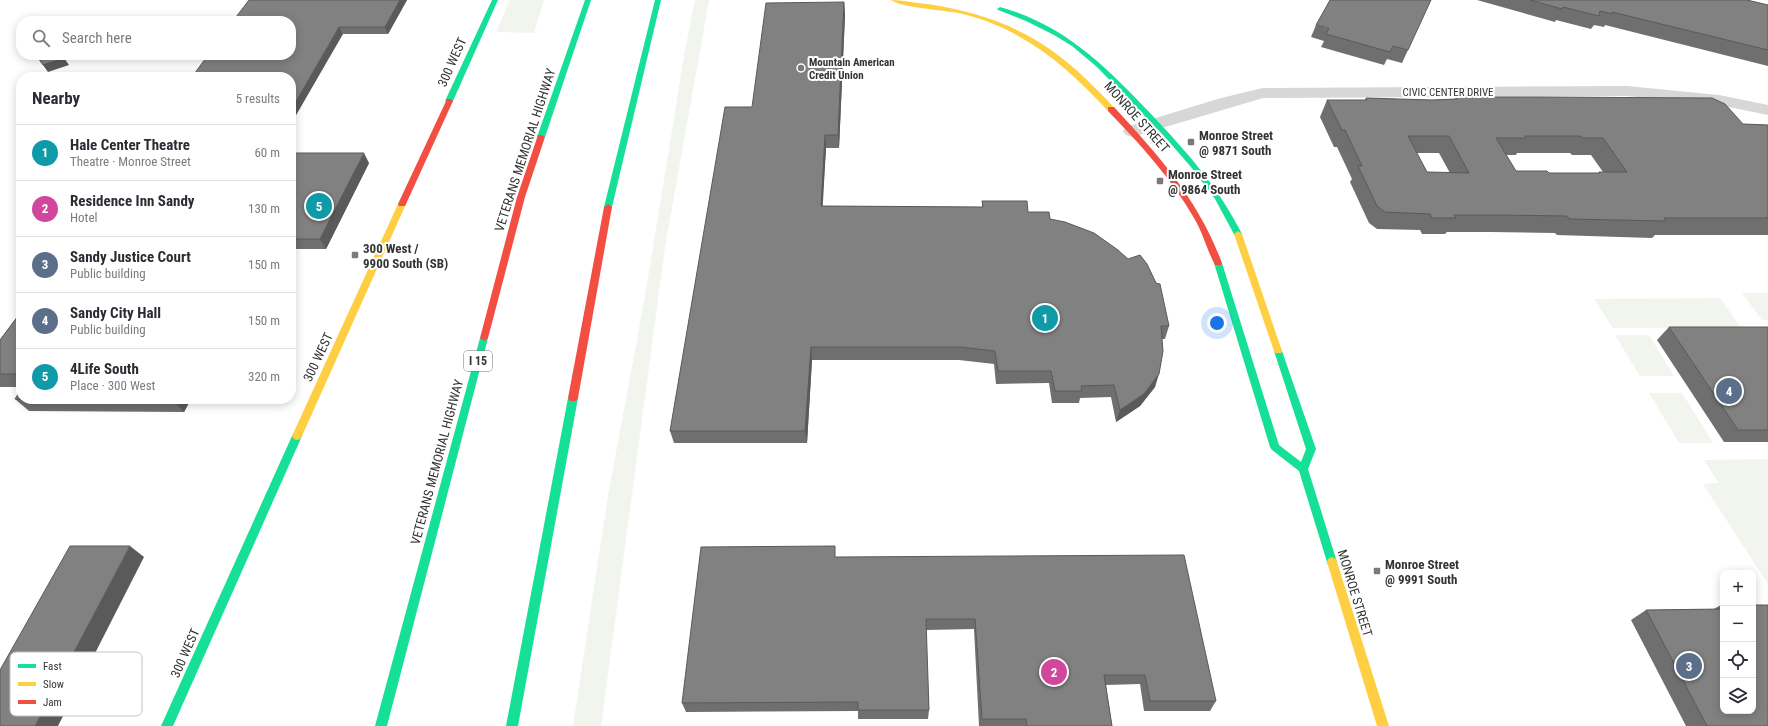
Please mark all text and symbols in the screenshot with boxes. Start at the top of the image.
search box [16,16,296,60]
icon: search [30,27,52,49]
text: Search here [62,29,132,47]
street label: 300 WEST [435,35,470,89]
place label: Mountain American Credit Union [809,56,895,82]
marker: Mountain American Credit Union [796,63,806,73]
street label: VETERANS MEMORIAL HIGHWAY [492,66,559,233]
street label: MONROE STREET [1101,79,1173,156]
street label: CIVIC CENTER DRIVE [1402,86,1494,99]
text: Nearby [32,88,80,108]
text: 5 results [236,91,280,106]
place label: Monroe Street @ 9871 South [1199,128,1273,158]
text: Hale Center Theatre [70,136,190,154]
marker: Monroe Street @ 9871 South [1186,137,1196,147]
text: 1 [42,145,48,160]
text: 60 m [254,145,280,160]
text: Theatre · Monroe Street [70,154,191,169]
place label: Monroe Street @ 9864 South [1168,167,1242,197]
marker: Monroe Street @ 9864 South [1155,176,1165,186]
pin: 5 [306,191,332,221]
text: Residence Inn Sandy [70,192,195,210]
text: 2 [42,201,48,216]
text: 130 m [248,201,280,216]
text: Hotel [70,210,98,225]
place label: 300 West / 9900 South (SB) [363,241,448,271]
text: Sandy Justice Court [70,248,191,266]
marker: 300 West / 9900 South (SB) [350,250,360,260]
text: 3 [42,257,48,272]
text: 150 m [248,257,280,272]
text: Public building [70,266,146,281]
pin: 1 [1032,303,1058,333]
text: Sandy City Hall [70,304,161,322]
text: 4 [42,313,48,328]
text: 150 m [248,313,280,328]
your location [1207,313,1227,333]
text: Public building [70,322,146,337]
street label: 300 WEST [300,330,336,384]
road number: I 15 [464,351,492,371]
text: 4Life South [70,360,139,378]
text: 5 [42,369,48,384]
text: 320 m [248,369,280,384]
pin: 4 [1716,376,1742,406]
text: Place · 300 West [70,378,155,393]
street label: VETERANS MEMORIAL HIGHWAY [408,378,466,546]
street label: MONROE STREET [1335,548,1375,638]
place label: Monroe Street @ 9991 South [1385,557,1459,587]
marker: Monroe Street @ 9991 South [1372,566,1382,576]
map controls [1720,570,1756,714]
button: + [1720,570,1756,606]
button: − [1720,606,1756,642]
street label: 300 WEST [168,626,203,680]
button: locate [1720,642,1756,678]
pin: 3 [1676,651,1702,681]
legend [10,652,142,716]
pin: 2 [1041,657,1067,687]
text: Fast [43,660,62,673]
text: Slow [43,678,64,691]
button: layers [1720,678,1756,714]
text: Jam [43,696,62,709]

